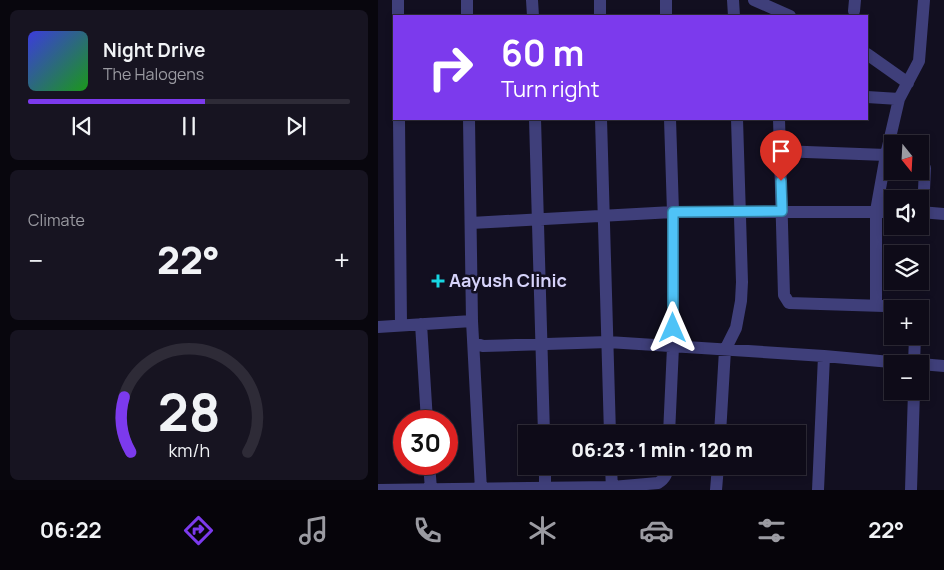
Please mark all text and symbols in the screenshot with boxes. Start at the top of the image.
text: 60 m [501,29,584,77]
icon: right [418,35,483,100]
text: Night Drive [103,37,205,63]
text: The Halogens [103,63,204,85]
text: Turn right [501,74,599,104]
icon: previous [68,112,96,140]
icon: pause [175,112,203,140]
icon: next [282,112,310,140]
pin [760,130,802,181]
north arrow [884,135,929,180]
map controls [884,135,929,400]
icon: arrive [767,137,795,165]
button: sound [884,190,929,235]
text: Climate [28,209,85,231]
text: 22° [157,233,220,285]
text: − [28,241,43,279]
text: + [334,241,350,279]
button: layers [884,245,929,290]
place label: Aayush Clinic [449,268,567,292]
marker: Aayush Clinic [431,274,445,288]
button: + [884,300,929,345]
position arrow [646,301,698,353]
button: − [884,355,929,400]
text: 28 [158,376,220,447]
speed limit sign: 30 [393,410,458,475]
text: 06:23 · 1 min · 120 m [571,437,753,463]
text: km/h [168,438,210,462]
icon: directions [181,513,216,548]
icon: music [296,513,331,548]
icon: phone [410,513,445,548]
icon: climate [525,513,560,548]
icon: car [639,513,674,548]
icon: filters [754,513,789,548]
text: 06:22 [40,515,102,545]
text: 22° [868,515,904,545]

